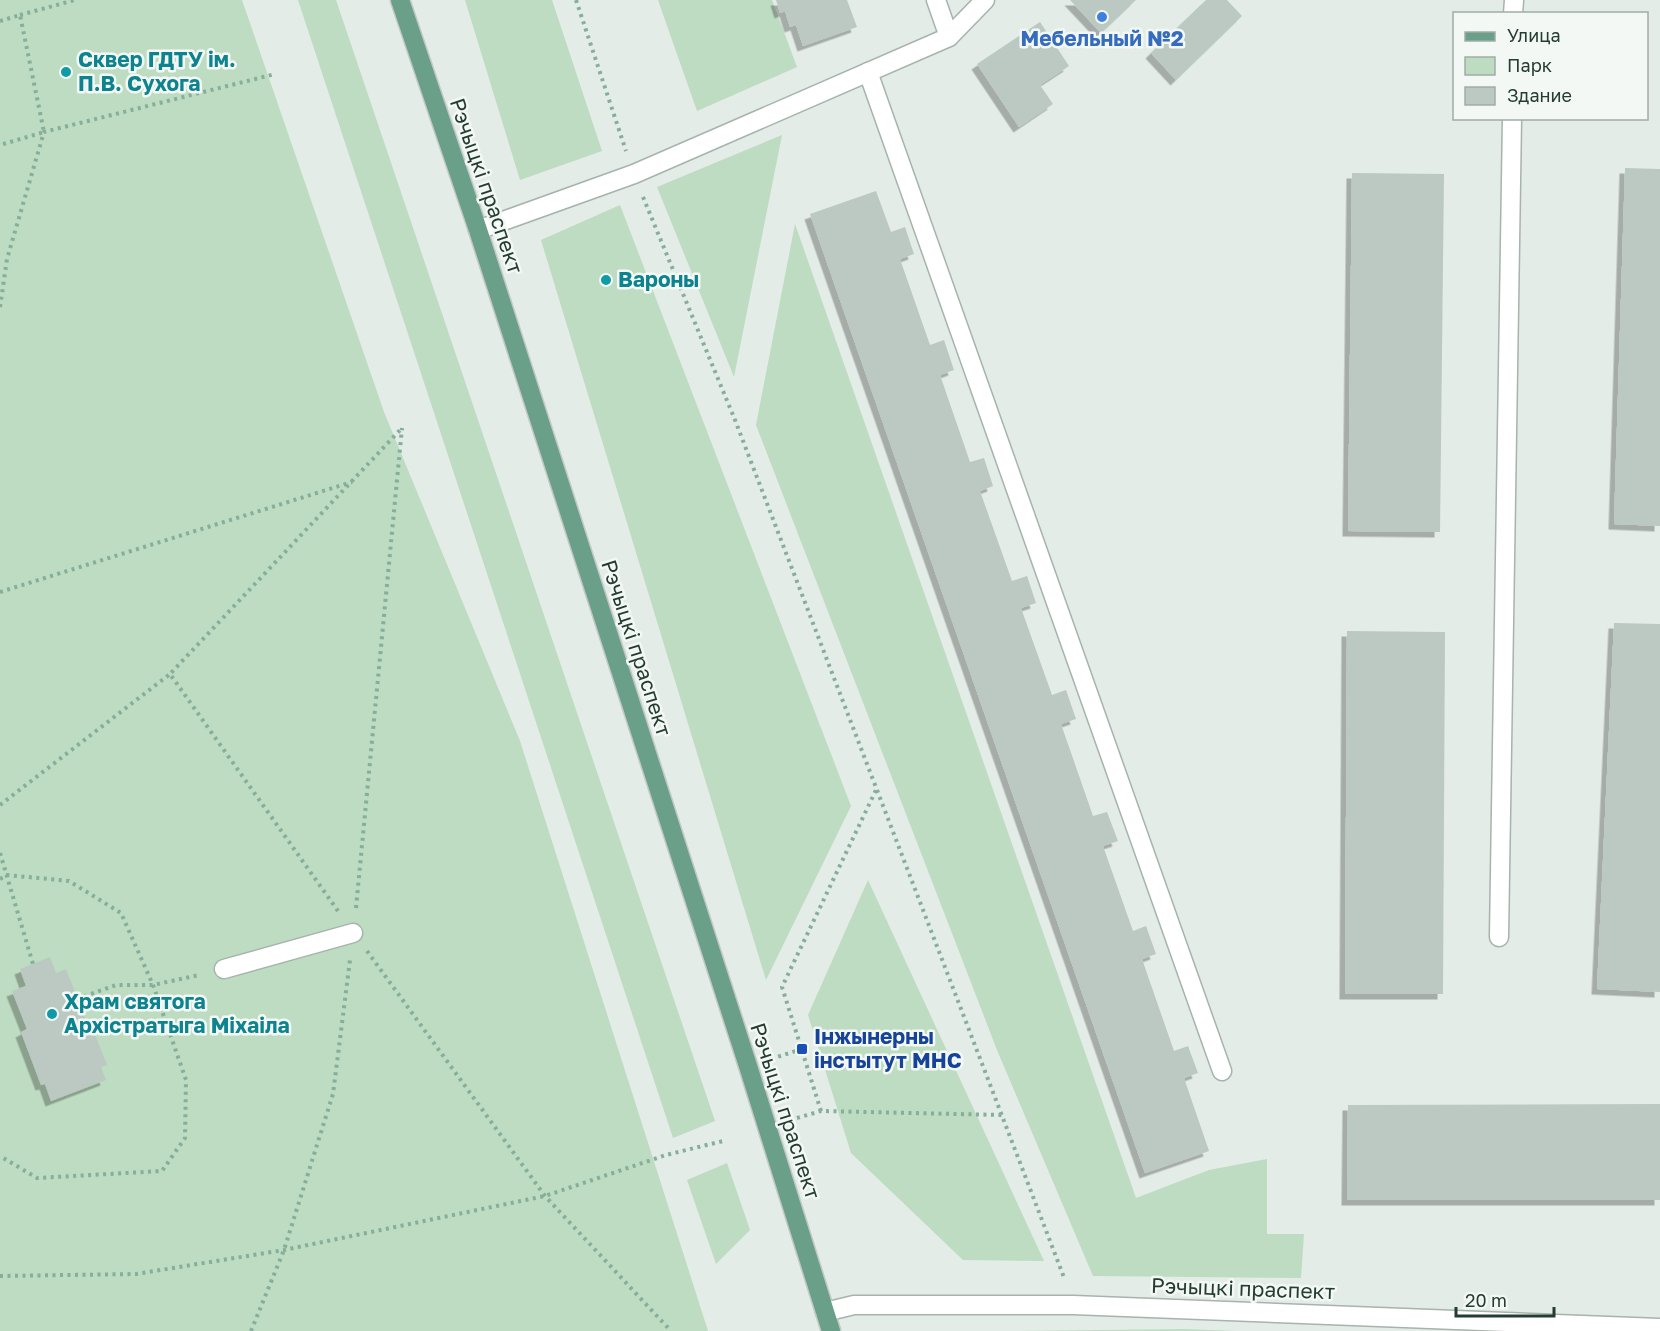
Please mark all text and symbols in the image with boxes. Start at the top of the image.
marker: Мебельный №2 [1095,10,1109,24]
legend [1453,12,1648,120]
text: Улица [1507,24,1561,46]
place label: Мебельный №2 [1021,25,1184,51]
place label: Сквер ГДТУ ім. П.В. Сухога [78,46,236,96]
text: Парк [1507,54,1552,76]
marker: Сквер ГДТУ ім. П.В. Сухога [59,65,73,79]
text: Здание [1507,84,1572,106]
street label: Рэчыцкі праспект [445,94,529,277]
place label: Вароны [618,266,699,292]
marker: Вароны [599,273,613,287]
street label: Рэчыцкі праспект [596,556,678,739]
place label: Храм святога Архістратыга Міхаіла [64,988,290,1038]
marker: Храм святога Архістратыга Міхаіла [45,1007,59,1021]
street label: Рэчыцкі праспект [745,1019,827,1202]
place label: Інжынерны інстытут МНС [814,1023,962,1073]
marker: Інжынерны інстытут МНС [795,1042,809,1056]
street label: Рэчыцкі праспект [1151,1272,1335,1304]
scale bar [1456,1280,1554,1318]
text: 20 m [1465,1289,1507,1311]

